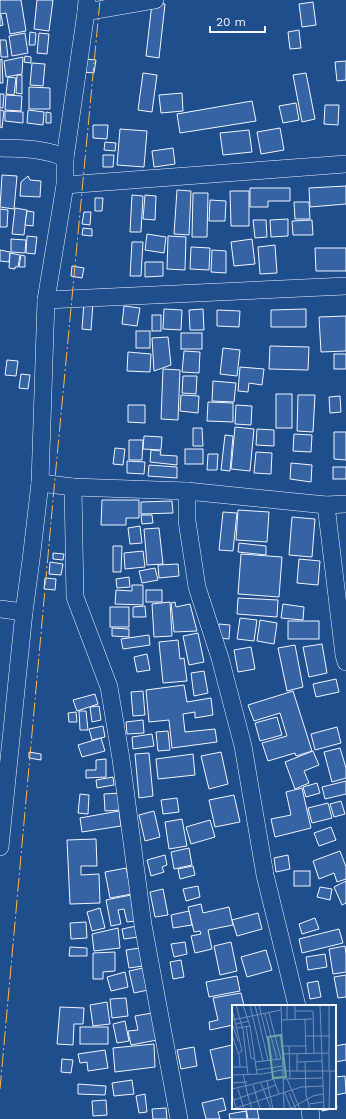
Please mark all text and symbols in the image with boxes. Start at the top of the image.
scale bar [210,8,265,34]
text: 20 m [216,15,246,29]
inset map [232,1005,336,1109]

